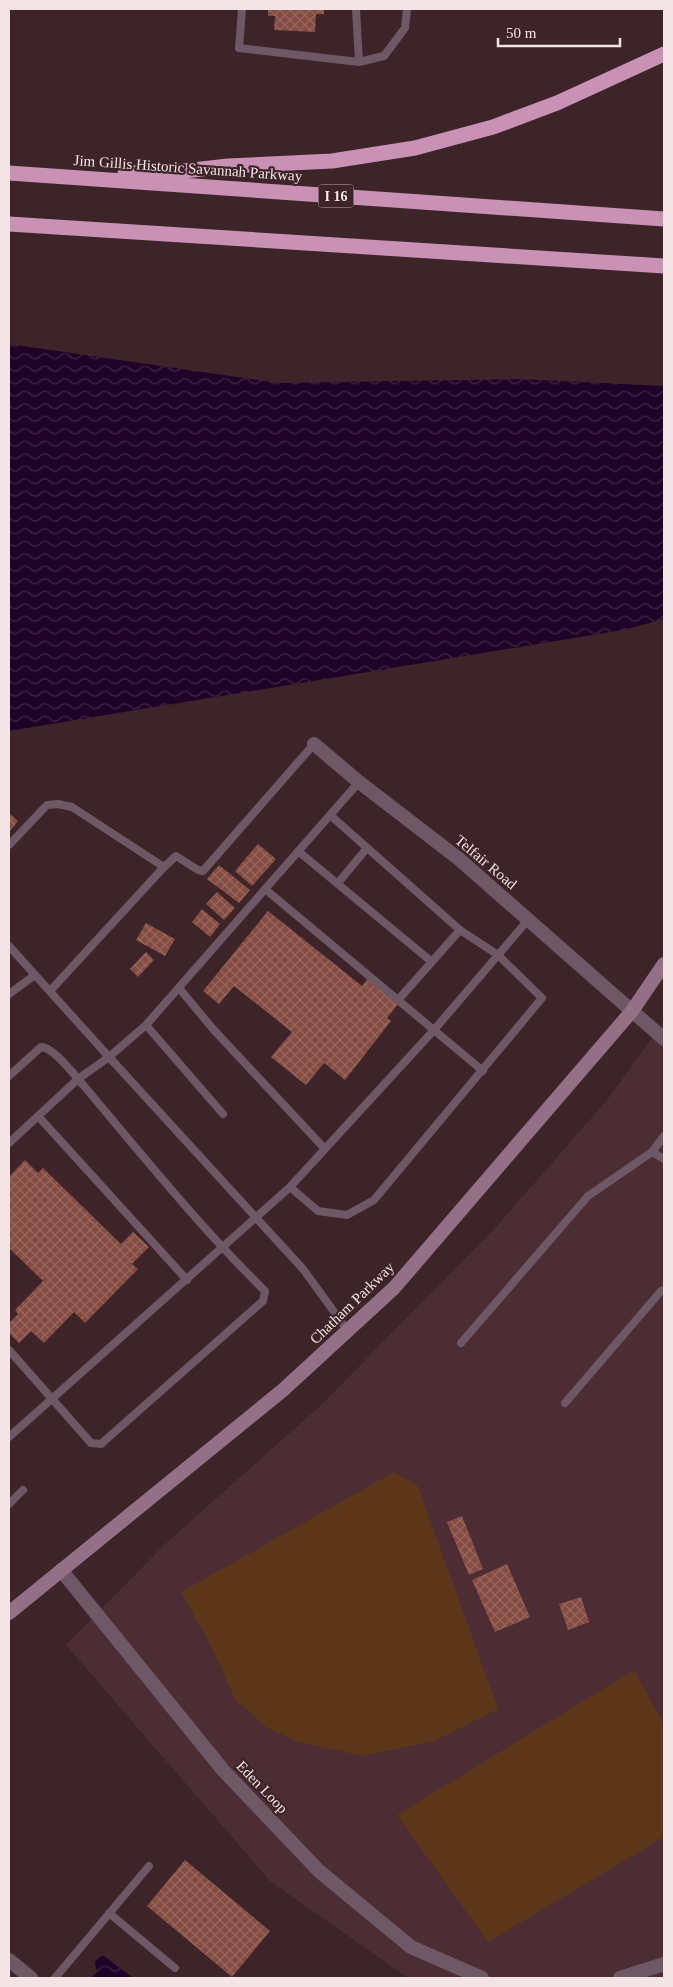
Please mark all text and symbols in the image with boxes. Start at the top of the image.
scale bar [498,15,620,47]
text: 50 m [506,25,537,41]
street label: Jim Gillis Historic Savannah Parkway [73,152,303,184]
road number: I 16 [318,185,354,208]
street label: Telfair Road [452,832,520,893]
street label: Chatham Parkway [307,1259,398,1347]
street label: Eden Loop [233,1758,291,1816]

